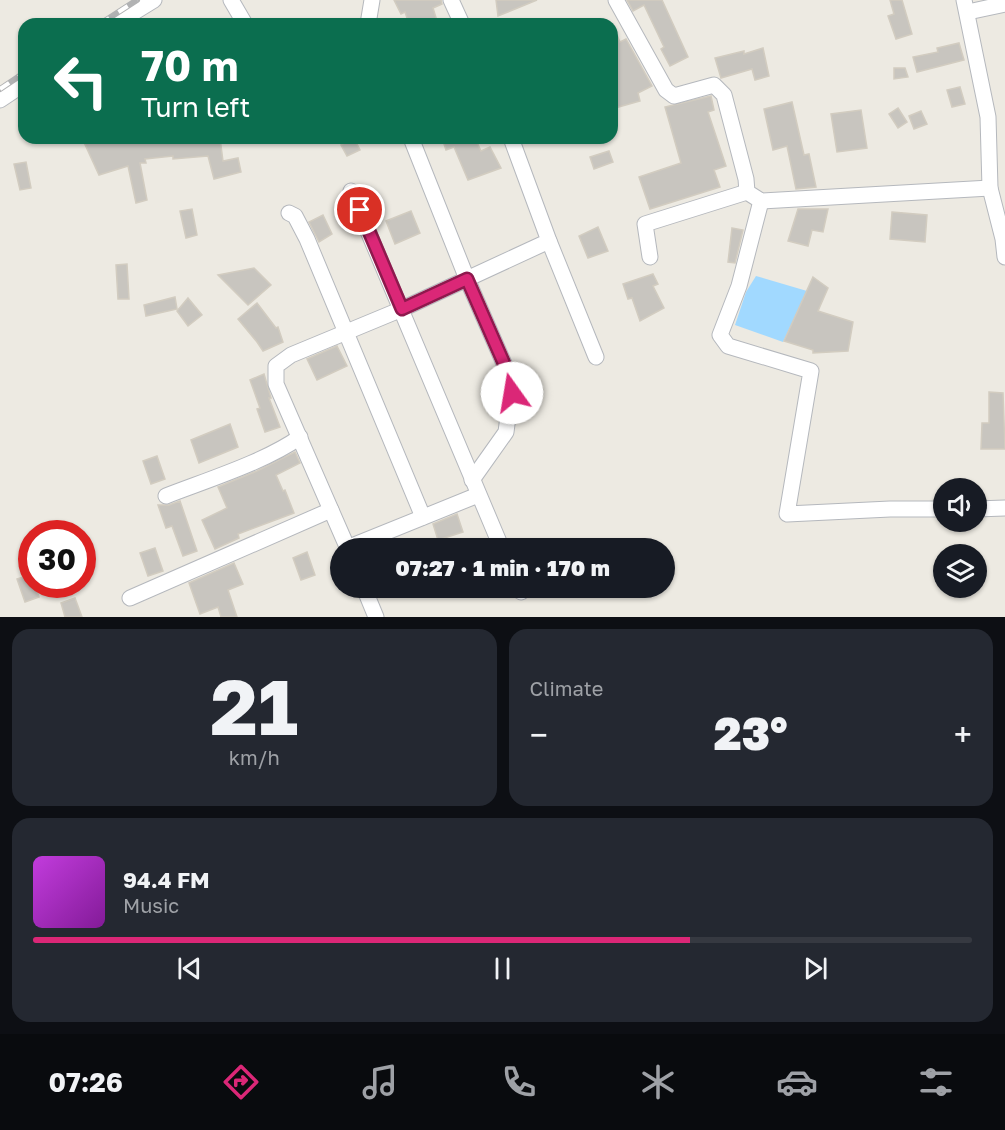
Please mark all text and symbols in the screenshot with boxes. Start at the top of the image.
text: 70 m [141,40,238,90]
icon: left [42,42,120,120]
text: Turn left [141,91,250,123]
pin [334,184,385,235]
icon: arrive [343,193,376,226]
position arrow [480,361,544,425]
map controls [933,478,987,598]
button: sound [933,478,987,532]
speed limit sign: 30 [18,520,96,598]
button: layers [933,544,987,598]
text: 07:27 · 1 min · 170 m [395,554,610,581]
text: 21 [210,659,298,752]
text: Climate [530,676,603,700]
text: 23° [714,706,788,760]
text: − [530,715,548,754]
text: + [954,715,972,754]
text: km/h [229,745,280,769]
text: 94.4 FM [123,866,210,893]
text: Music [123,893,179,917]
icon: previous [173,952,206,985]
icon: pause [486,952,519,985]
icon: next [799,952,832,985]
icon: directions [220,1061,262,1103]
icon: music [359,1061,401,1103]
icon: phone [498,1061,540,1103]
icon: climate [637,1061,679,1103]
icon: car [776,1061,818,1103]
icon: filters [915,1061,957,1103]
text: 07:26 [48,1066,123,1098]

